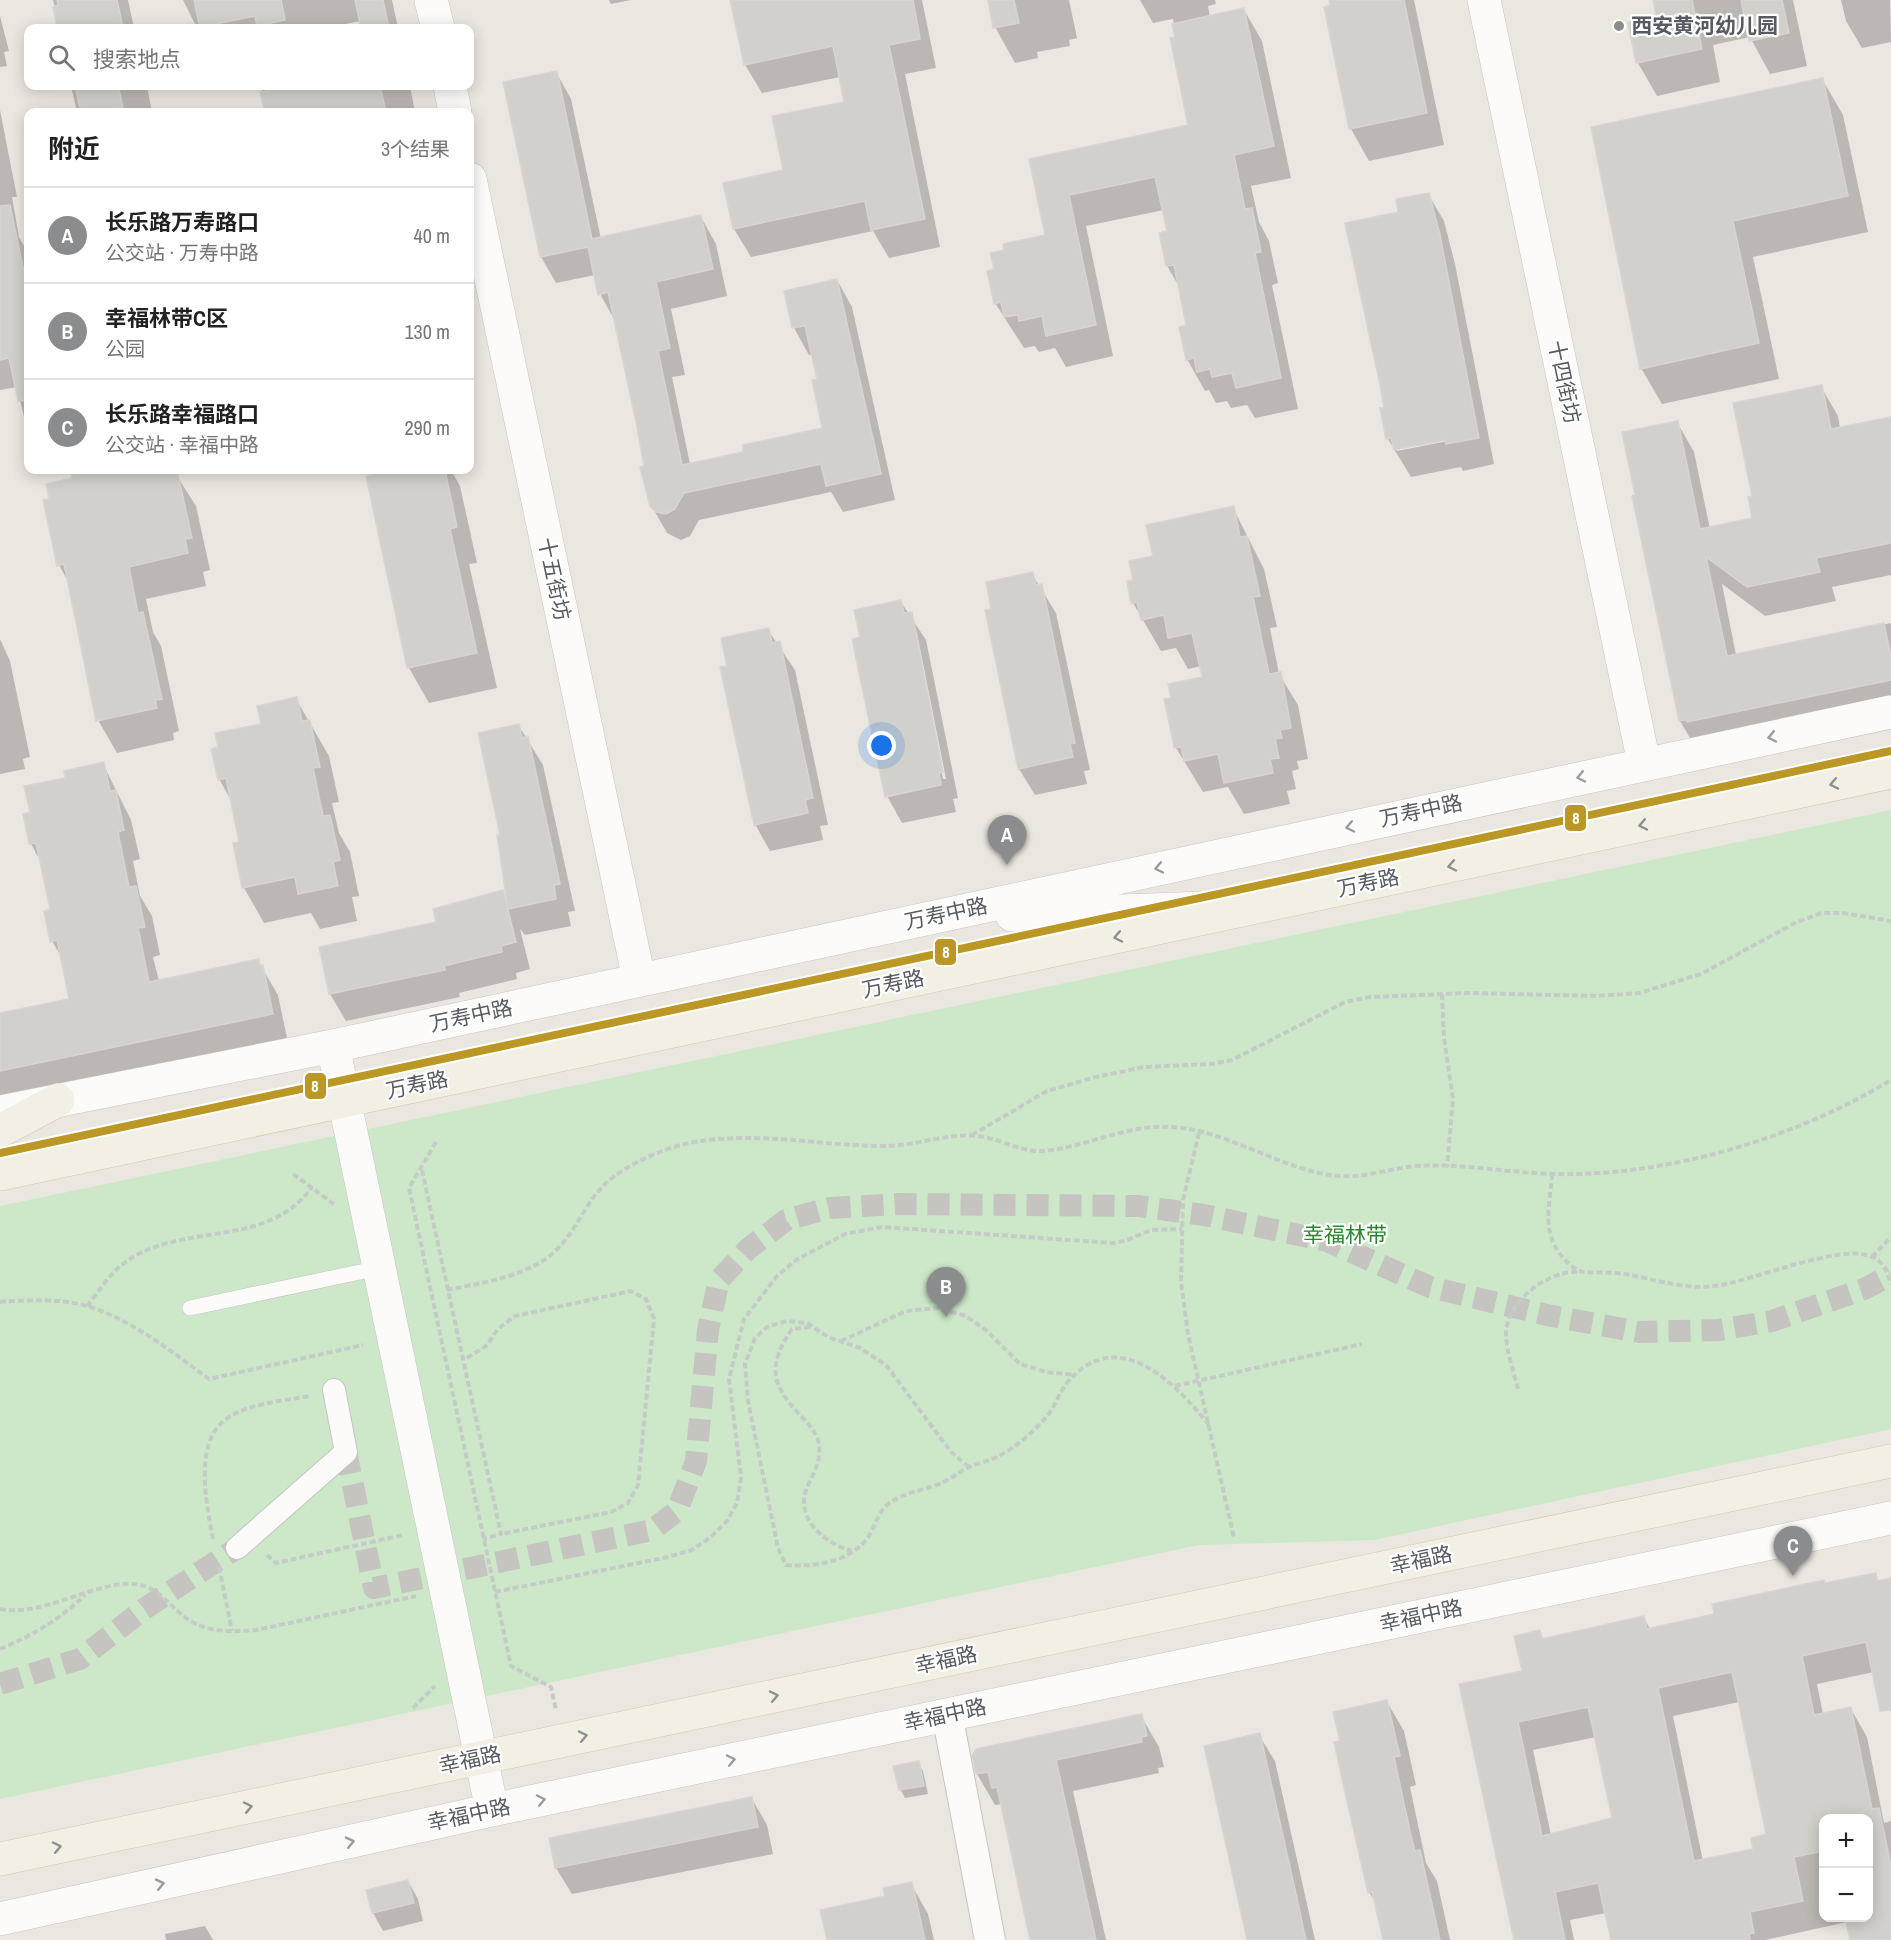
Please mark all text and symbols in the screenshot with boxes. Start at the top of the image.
place label: 西安黄河幼儿园 [1631,11,1778,40]
marker: 西安黄河幼儿园 [1612,19,1626,33]
search box [24,24,474,90]
icon: search [45,41,78,74]
text: 搜索地点 [93,44,181,74]
text: 附近 [48,131,100,166]
text: 3个结果 [381,135,450,162]
text: 长乐路万寿路口 [105,207,259,237]
text: A [62,222,73,249]
text: 40 m [414,222,450,249]
text: 公交站 · 万寿中路 [105,239,259,266]
text: 幸福林带C区 [105,303,228,333]
text: B [62,318,73,345]
text: 130 m [404,318,450,345]
text: 公园 [105,335,145,362]
street label: 十四街坊 [1542,338,1587,426]
text: 长乐路幸福路口 [105,399,259,429]
text: C [62,414,73,441]
text: 290 m [404,414,450,441]
text: 公交站 · 幸福中路 [105,431,259,458]
street label: 十五街坊 [532,535,577,623]
one-way arrow [1767,730,1777,743]
your location [867,731,896,760]
one-way arrow [1576,770,1586,783]
one-way arrow [1829,777,1839,790]
street label: 万寿中路 [1377,788,1465,833]
line badge: 8 [1564,804,1587,832]
text: 8 [1572,807,1580,829]
pin: A [988,816,1026,865]
one-way arrow [1638,818,1648,831]
one-way arrow [1345,820,1355,833]
one-way arrow [1448,858,1458,871]
one-way arrow [1154,861,1164,874]
street label: 万寿路 [1334,862,1402,903]
street label: 万寿中路 [902,891,990,936]
one-way arrow [1113,929,1123,942]
line badge: 8 [934,938,957,966]
text: 8 [942,941,950,963]
street label: 万寿路 [859,963,927,1004]
street label: 万寿中路 [427,993,515,1038]
street label: 万寿路 [383,1064,451,1105]
line badge: 8 [304,1072,327,1100]
text: 8 [311,1075,319,1097]
park label: 幸福林带 [1303,1220,1387,1249]
pin: B [926,1268,966,1317]
pin: C [1774,1526,1812,1576]
street label: 幸福路 [1387,1539,1455,1580]
street label: 幸福中路 [1377,1593,1465,1638]
street label: 幸福路 [912,1639,980,1680]
one-way arrow [768,1690,778,1703]
street label: 幸福中路 [901,1692,989,1737]
one-way arrow [577,1731,587,1744]
street label: 幸福路 [436,1739,504,1780]
one-way arrow [726,1754,736,1767]
street label: 幸福中路 [425,1792,513,1837]
one-way arrow [535,1794,545,1807]
one-way arrow [243,1801,253,1814]
map controls [1819,1814,1873,1922]
button: + [1819,1814,1873,1868]
one-way arrow [345,1836,355,1849]
one-way arrow [52,1841,62,1854]
button: − [1819,1868,1873,1922]
one-way arrow [155,1879,165,1892]

